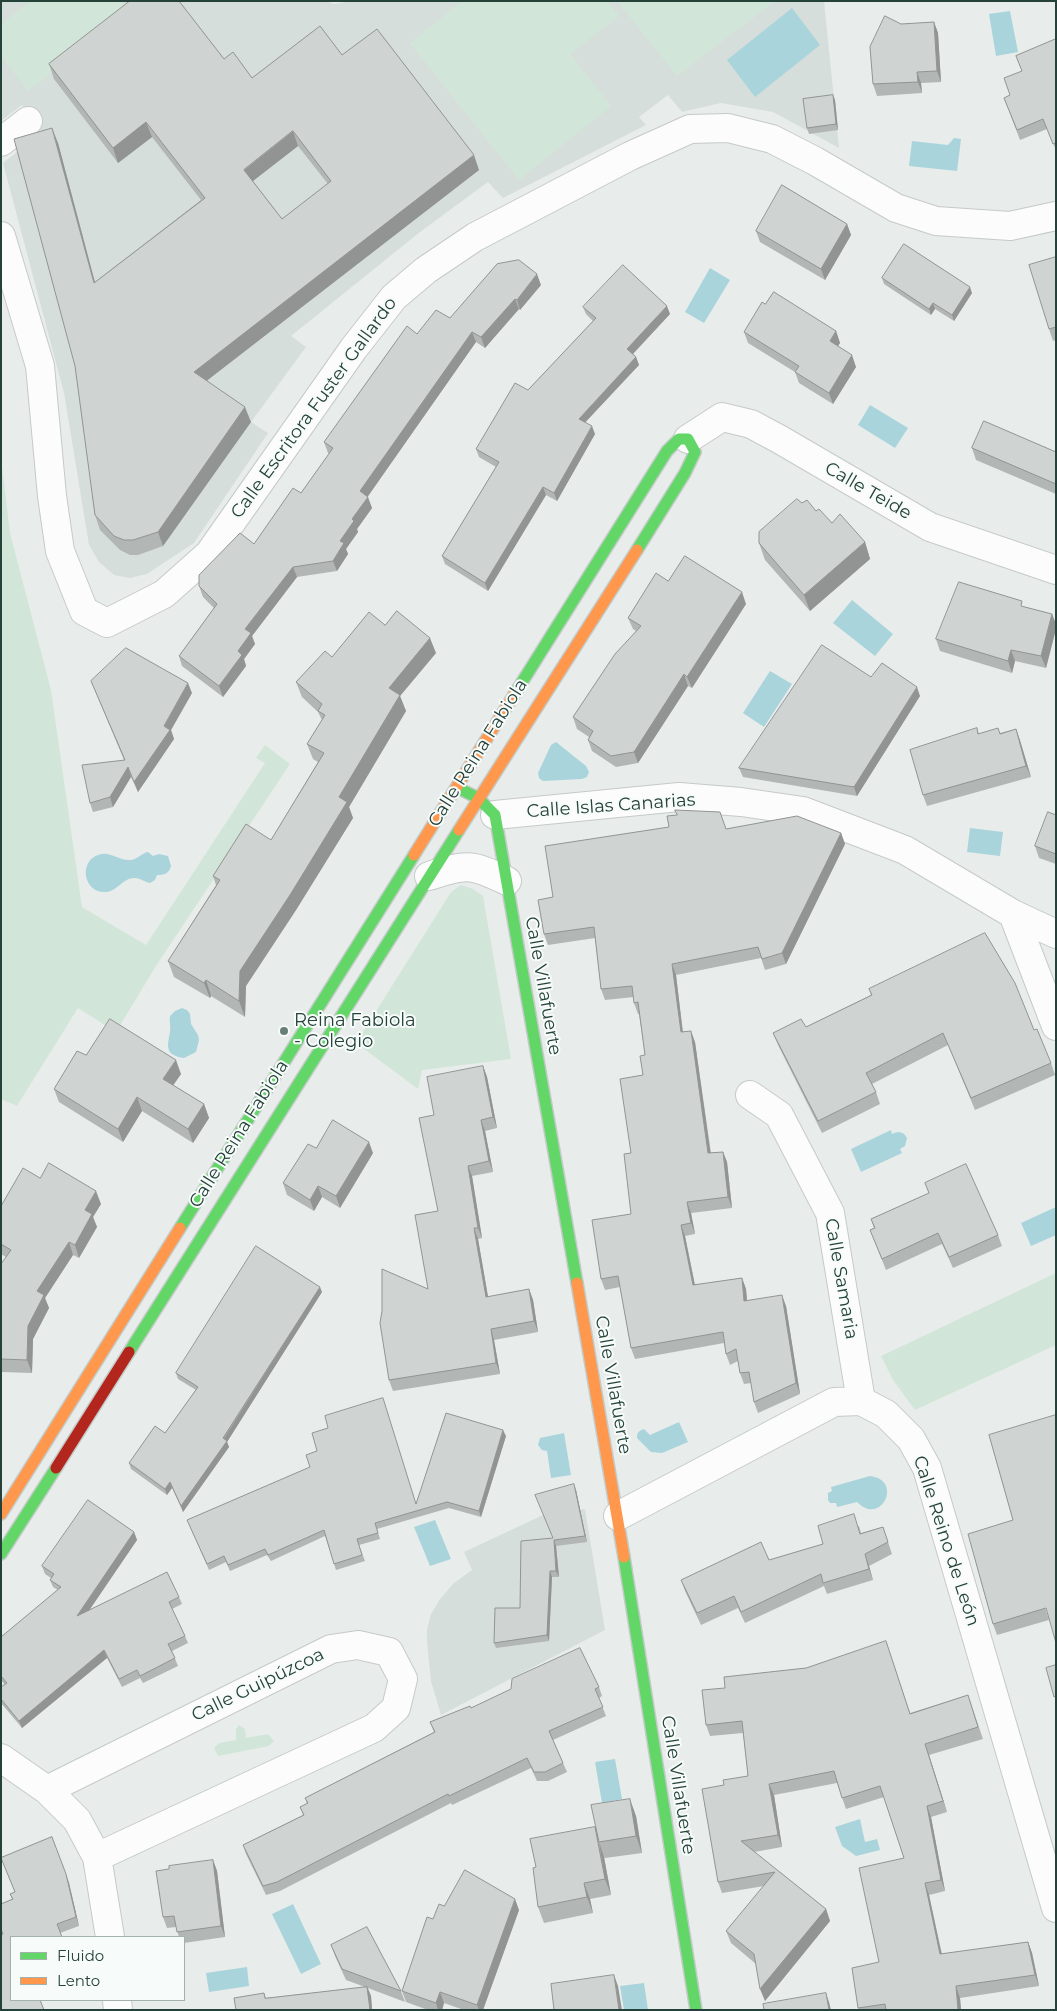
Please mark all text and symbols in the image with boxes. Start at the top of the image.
street label: Calle Escritora Fuster Gallardo [226,293,402,523]
street label: Calle Teide [821,457,915,525]
street label: Calle Reina Fabiola [424,675,532,831]
street label: Calle Islas Canarias [526,789,696,823]
street label: Calle Villafuerte [520,915,566,1057]
place label: Reina Fabiola - Colegio [294,1010,416,1052]
marker: Reina Fabiola - Colegio [278,1025,290,1037]
street label: Calle Reina Fabiola [185,1056,293,1212]
street label: Calle Samaria [820,1217,862,1341]
street label: Calle Villafuerte [590,1314,636,1456]
street label: Calle Reino de León [908,1453,984,1629]
street label: Calle Guipúzcoa [188,1644,328,1726]
street label: Calle Villafuerte [656,1714,700,1856]
legend [10,1936,185,2001]
text: Fluido [57,1946,104,1965]
text: Lento [57,1971,100,1990]

